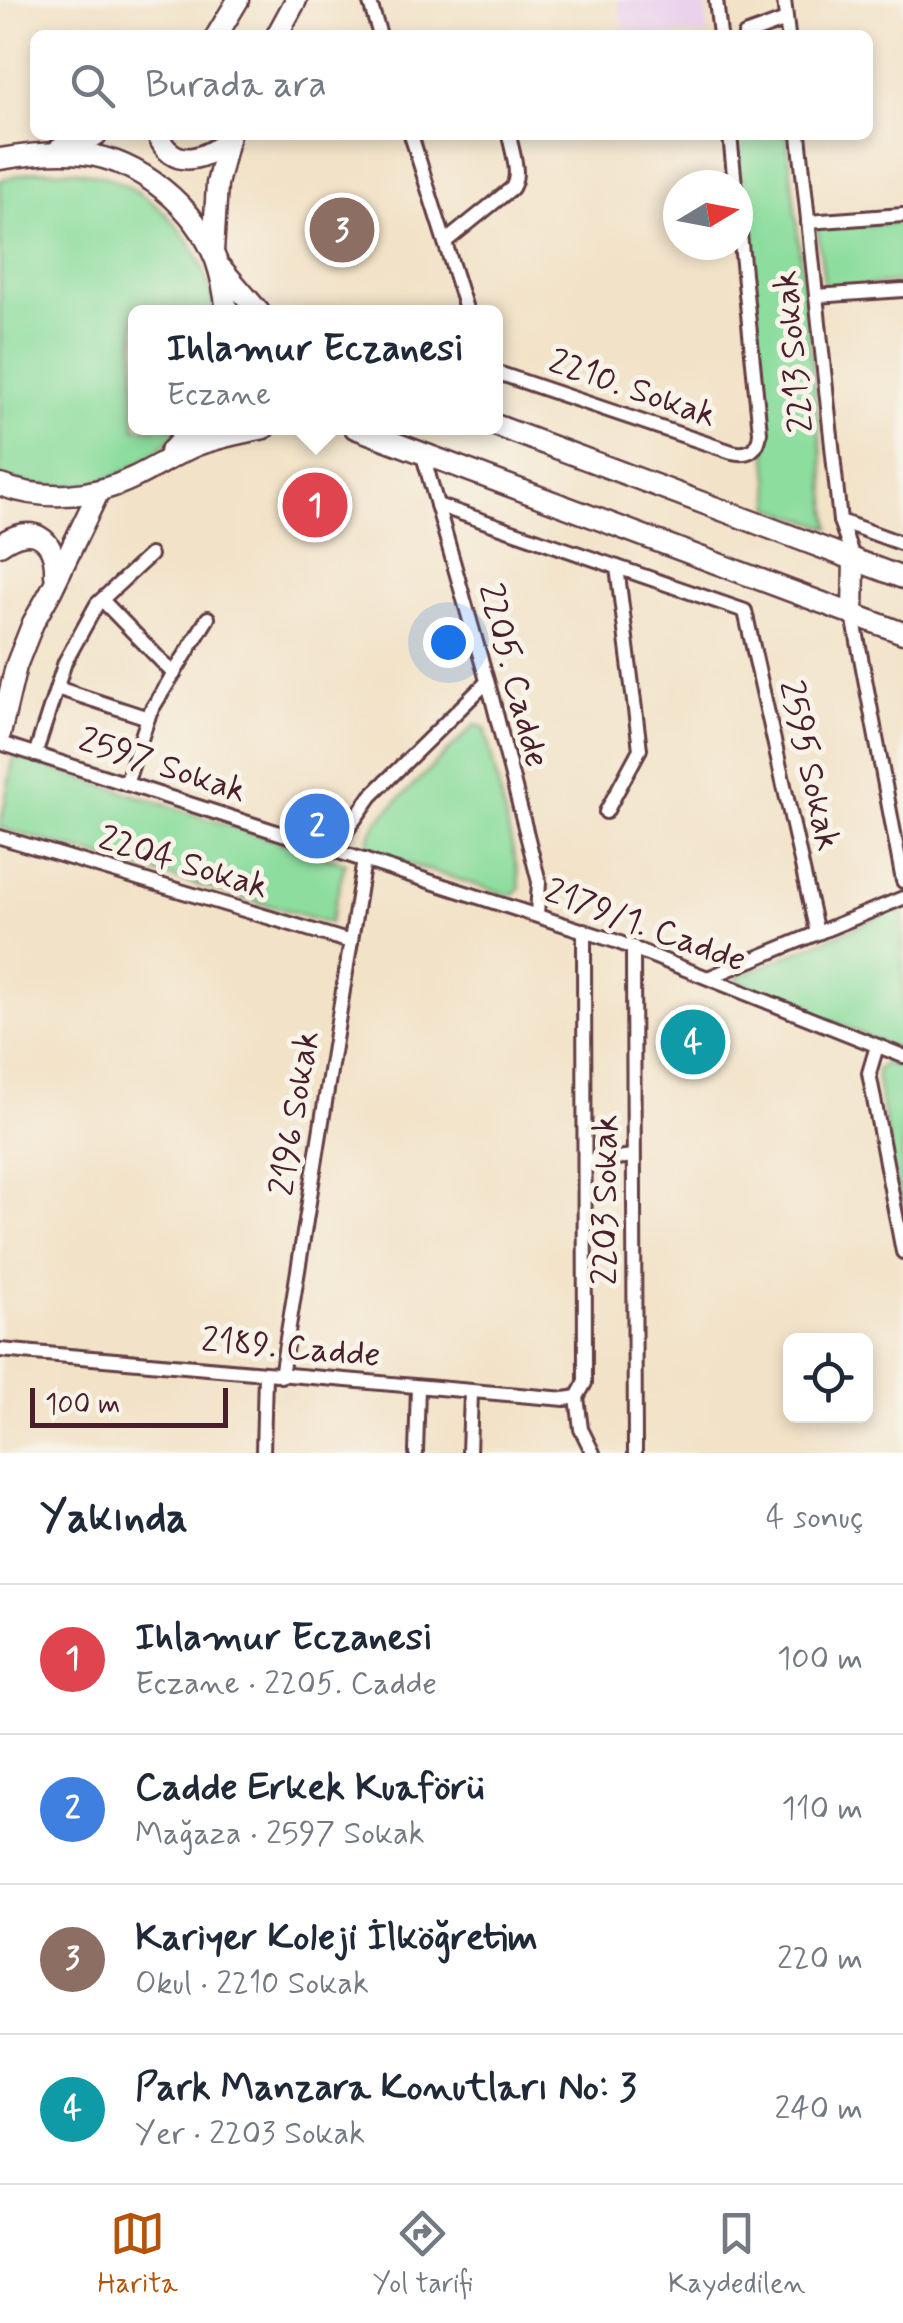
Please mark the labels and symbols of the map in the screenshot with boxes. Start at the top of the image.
north arrow [663,170,753,260]
pin: 3 [310,192,374,268]
street label: 2213 Sokak [763,268,825,435]
street label: 2210. Sokak [543,339,722,439]
pin: 1 [282,468,348,542]
street label: 2205. Cadde [466,578,560,773]
your location [423,617,474,668]
street label: 2595 Sokak [767,676,851,855]
street label: 2597 Sokak [73,717,252,815]
pin: 2 [284,788,350,864]
street label: 2204 Sokak [93,815,274,910]
street label: 2179/1. Cadde [538,868,752,984]
pin: 4 [660,1004,726,1080]
street label: 2196 Sokak [259,1027,331,1199]
street label: 2203 Sokak [583,1115,629,1285]
street label: 2189. Cadde [199,1317,382,1379]
scale bar [30,1383,228,1428]

